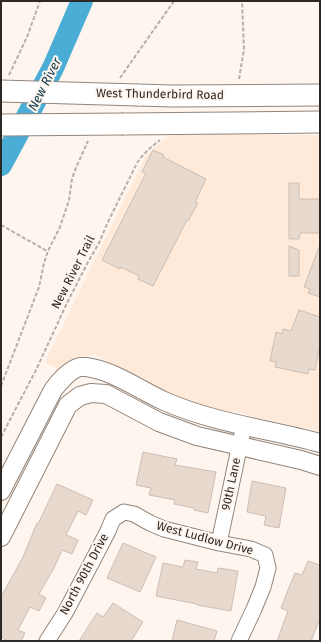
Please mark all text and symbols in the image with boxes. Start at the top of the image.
water label: New River [25,54,65,113]
street label: West Thunderbird Road [96,86,224,102]
street label: New River Trail [48,232,98,311]
street label: 90th Lane [219,456,243,512]
street label: West Ludlow Drive [155,518,255,558]
street label: North 90th Drive [57,531,111,617]

